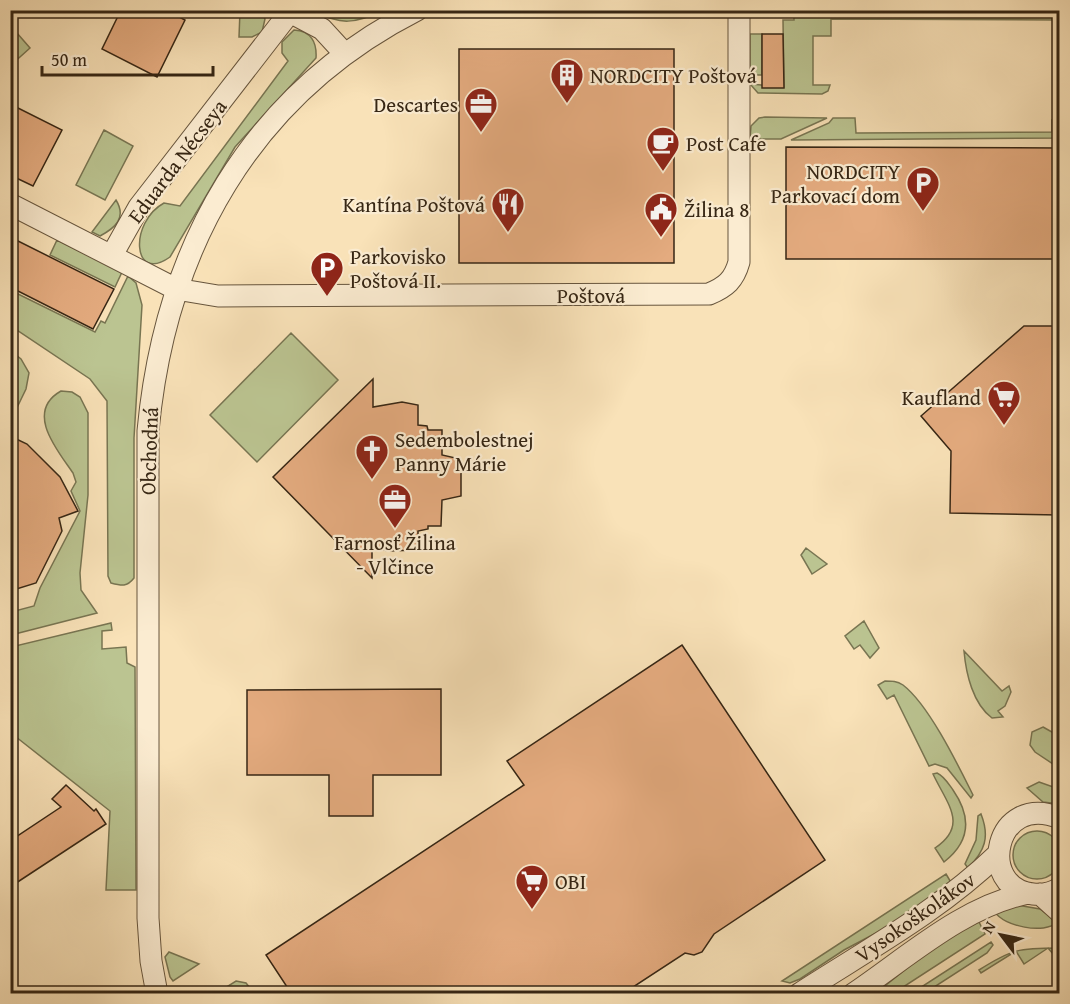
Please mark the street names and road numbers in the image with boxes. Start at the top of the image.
street label: Eduarda Nécseya [120,92,234,230]
street label: Poštová [557,280,625,311]
street label: Obchodná [132,406,166,496]
street label: Vysokoškolákov [849,864,982,970]

